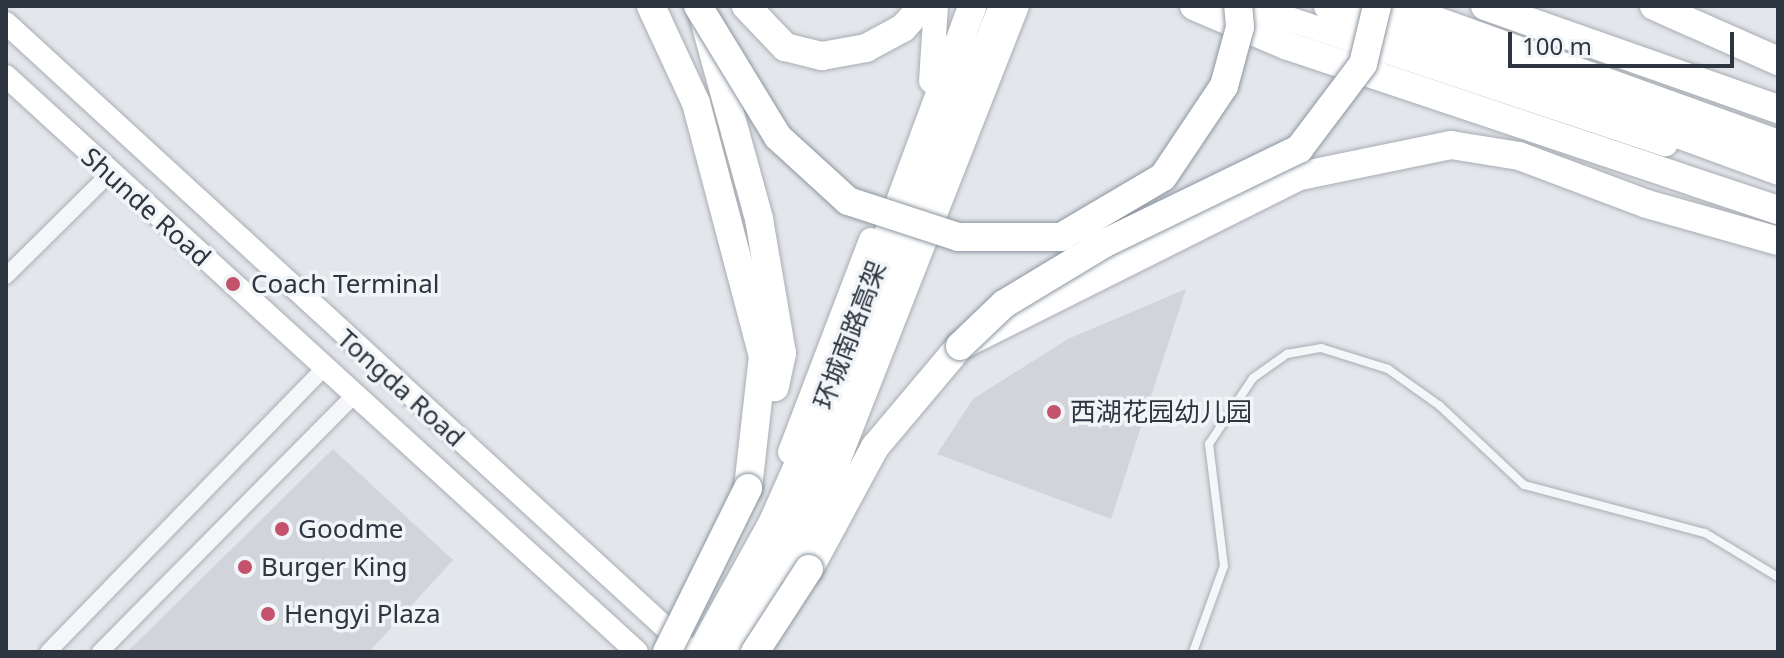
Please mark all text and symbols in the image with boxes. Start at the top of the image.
scale bar [1512,16,1738,66]
text: 100 m [1522,29,1592,62]
street label: Shunde Road [75,141,217,273]
street label: 环城南路高架 [807,257,893,413]
place label: Coach Terminal [251,268,439,300]
marker: Coach Terminal [222,273,244,295]
street label: Tongda Road [331,323,471,453]
place label: 西湖花园幼儿园 [1070,396,1252,428]
marker: 西湖花园幼儿园 [1045,403,1063,421]
place label: Goodme [298,513,403,545]
marker: Goodme [273,520,291,538]
place label: Burger King [261,551,407,583]
marker: Burger King [236,558,254,576]
place label: Hengyi Plaza [284,598,441,630]
marker: Hengyi Plaza [259,605,277,623]

